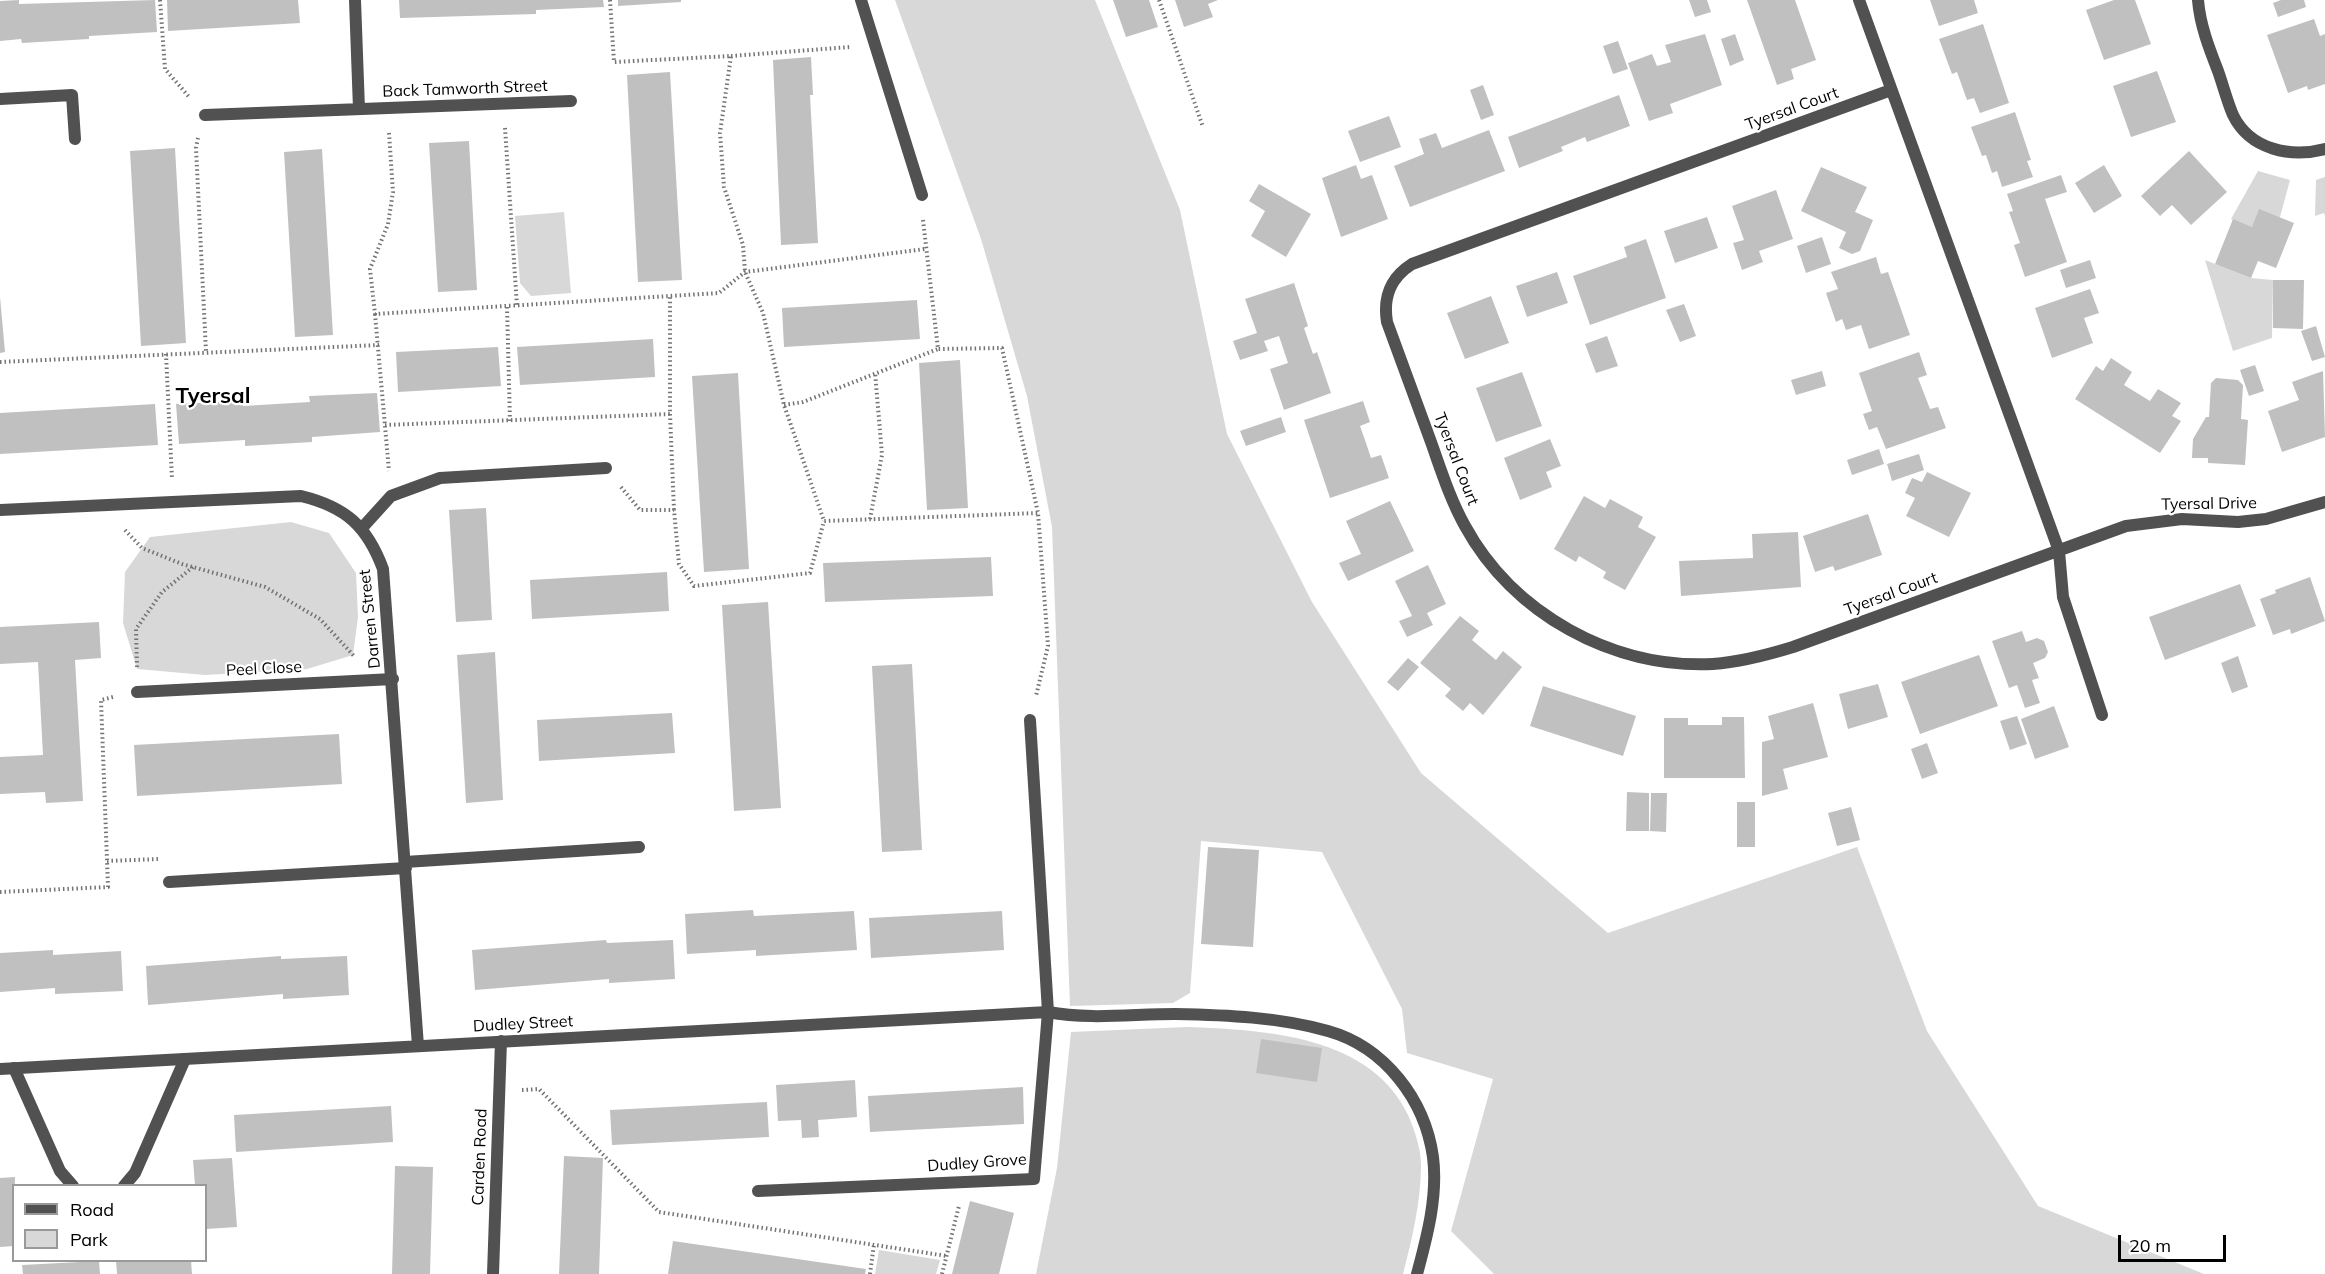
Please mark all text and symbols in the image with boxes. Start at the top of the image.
street label: Back Tamworth Street [382,77,548,101]
street label: Tyersal Court [1743,83,1841,135]
district label: Tyersal [176,383,250,409]
street label: Tyersal Court [1430,410,1482,508]
street label: Tyersal Drive [2161,494,2257,514]
street label: Darren Street [355,568,385,670]
street label: Tyersal Court [1842,568,1940,620]
street label: Peel Close [226,657,302,681]
street label: Dudley Street [473,1012,573,1036]
street label: Carden Road [469,1108,491,1206]
street label: Dudley Grove [927,1150,1027,1176]
legend [12,1184,207,1262]
text: Road [70,1198,114,1221]
scale bar [2121,1223,2229,1261]
text: Park [70,1228,108,1251]
text: 20 m [2129,1234,2171,1257]

